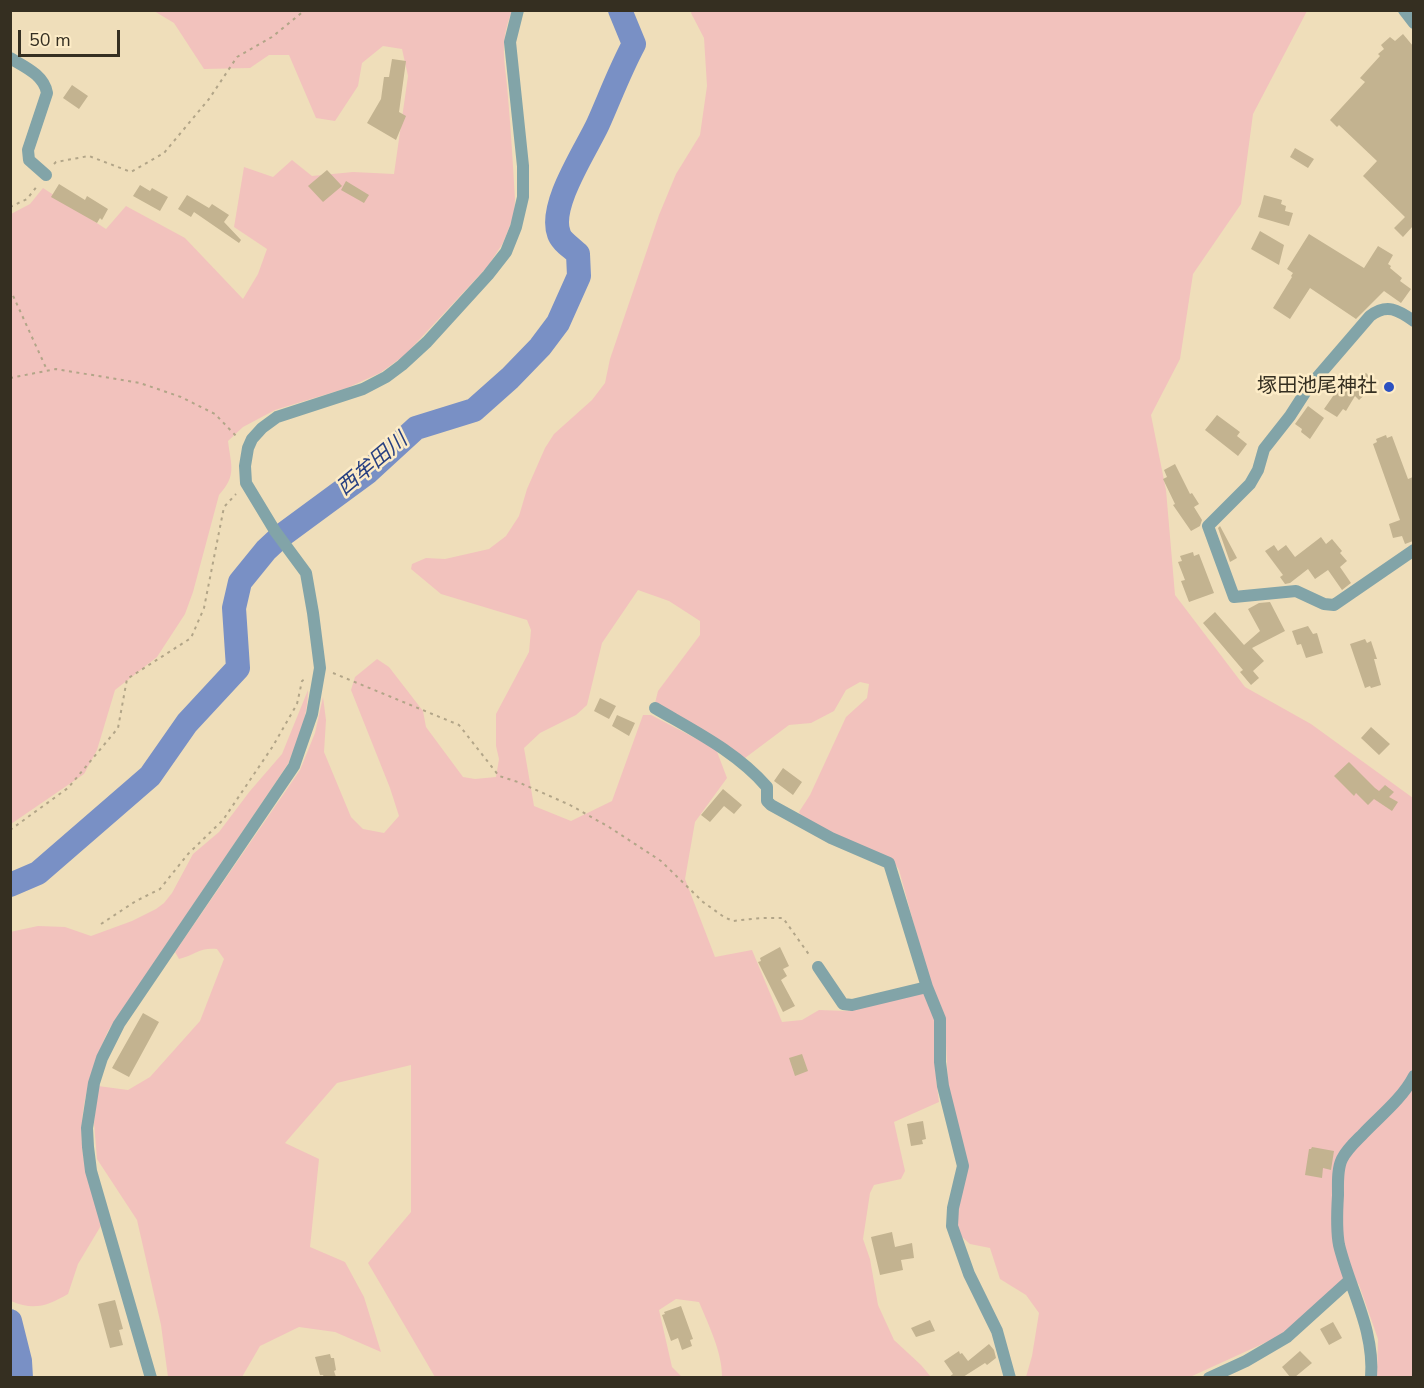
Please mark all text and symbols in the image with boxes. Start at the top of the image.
scale bar [21,18,123,56]
text: 50 m [29,28,71,52]
place label: 塚田池尾神社 [1257,375,1377,399]
marker: 塚田池尾神社 [1382,380,1396,394]
water label: 西牟田川 [333,428,413,502]

